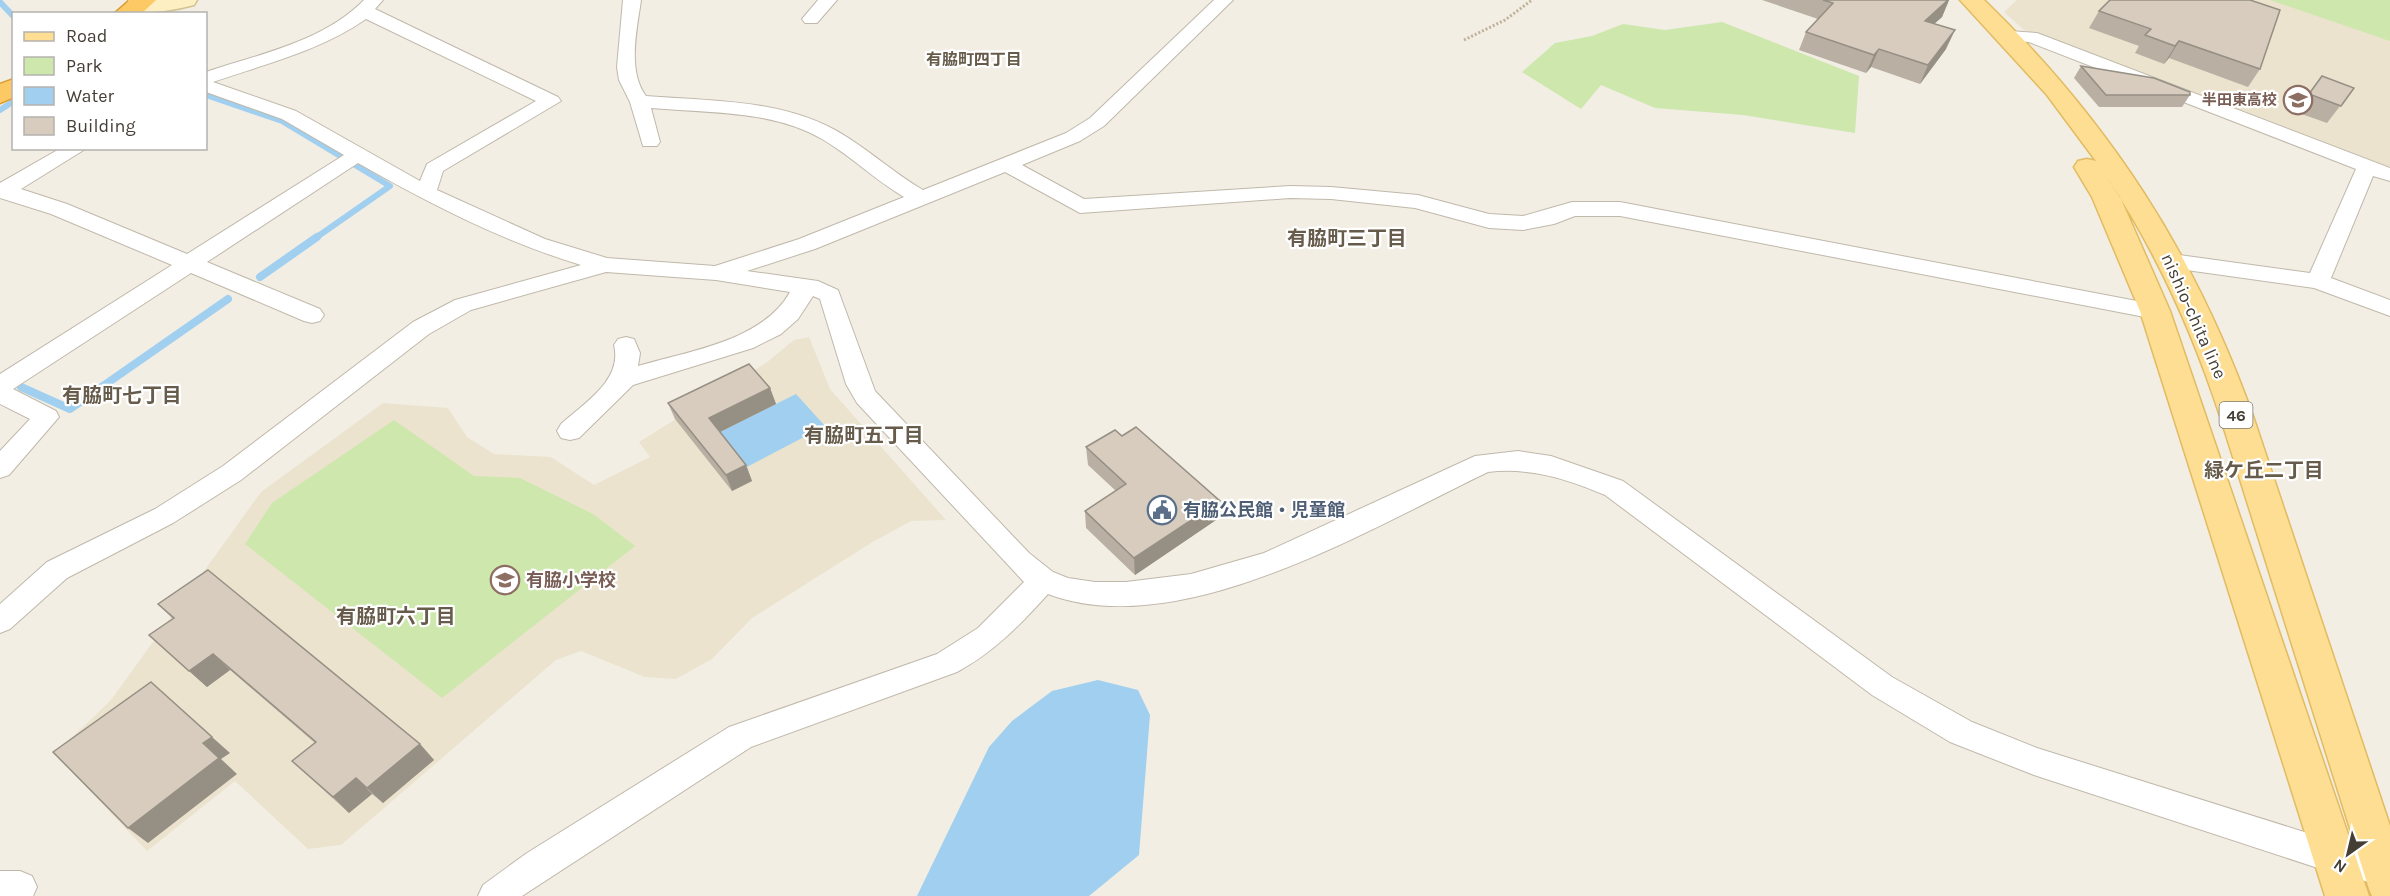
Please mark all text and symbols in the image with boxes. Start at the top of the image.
legend [12,12,207,150]
text: Road [66,25,107,47]
district label: 有脇町四丁目 [926,50,1022,69]
text: Park [66,55,103,77]
school or university icon: 半田東高校 [2282,84,2314,116]
text: Water [66,85,114,107]
place label: 半田東高校 [2202,91,2277,109]
text: Building [66,115,136,137]
district label: 有脇町三丁目 [1287,227,1407,250]
street label: nishio-chita line [2156,250,2232,382]
district label: 有脇町七丁目 [62,384,182,407]
road number: 46 [2220,402,2252,428]
district label: 有脇町五丁目 [804,424,924,447]
district label: 緑ケ丘二丁目 [2204,459,2324,482]
public building icon: 有脇公民館・児童館 [1146,494,1178,526]
place label: 有脇公民館・児童館 [1183,499,1345,521]
school or university icon: 有脇小学校 [489,564,521,596]
place label: 有脇小学校 [526,569,616,591]
district label: 有脇町六丁目 [336,605,456,628]
north arrow [2318,824,2378,884]
text: N [2330,855,2350,877]

